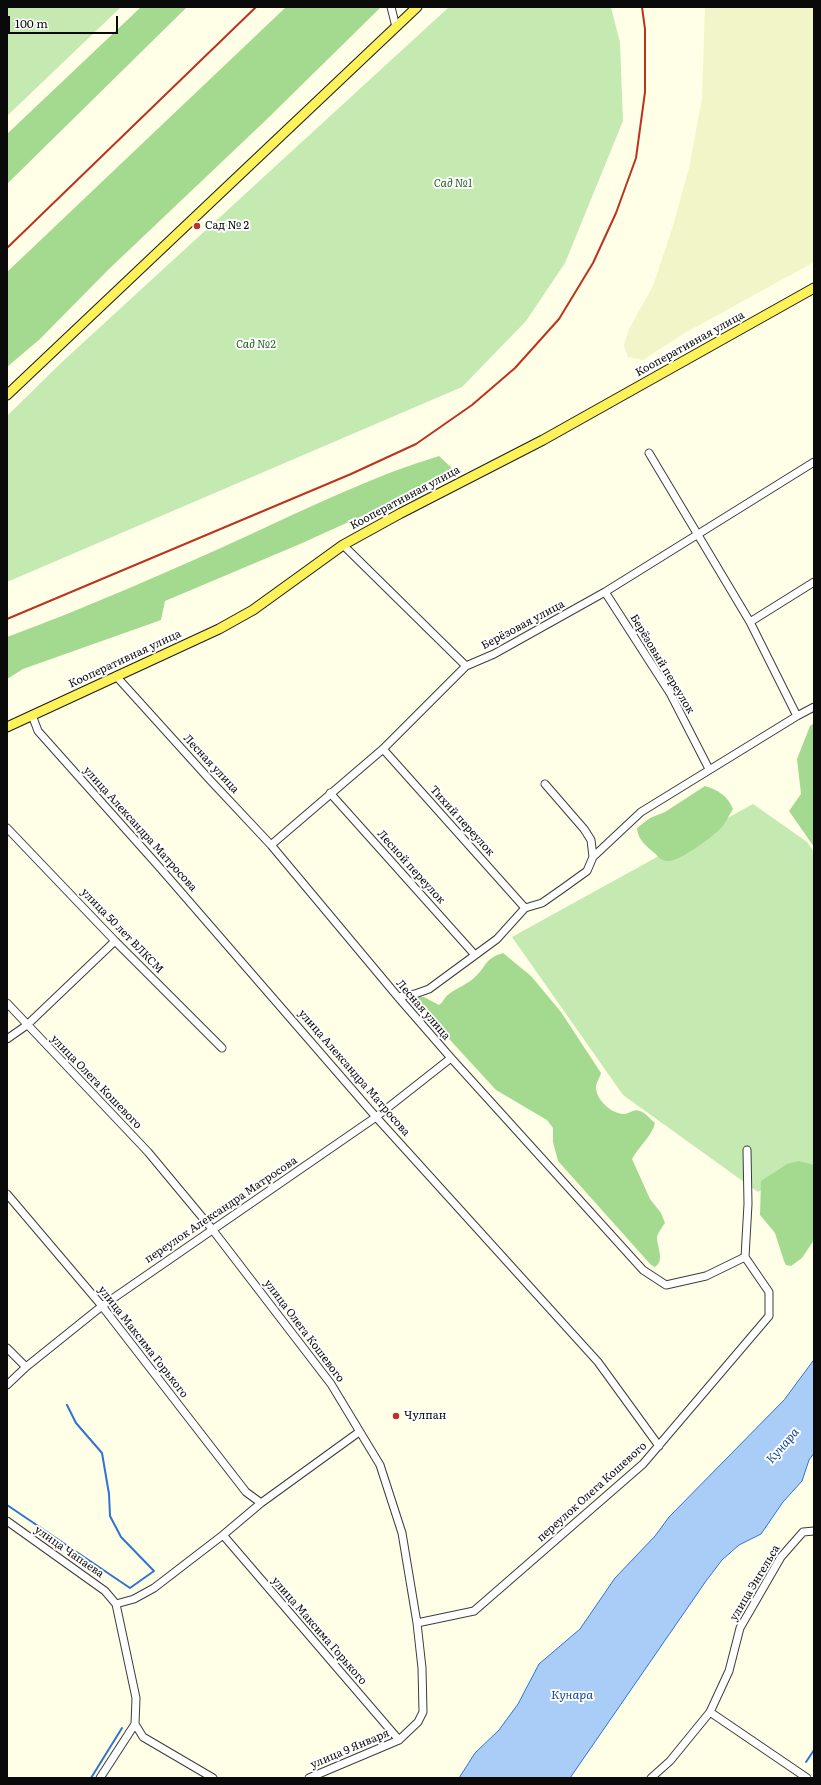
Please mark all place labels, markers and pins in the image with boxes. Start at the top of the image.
place label: Сад № 2 [205,219,249,233]
marker: Сад № 2 [192,221,202,231]
place label: Чулпан [404,1409,446,1423]
marker: Чулпан [391,1411,401,1421]

